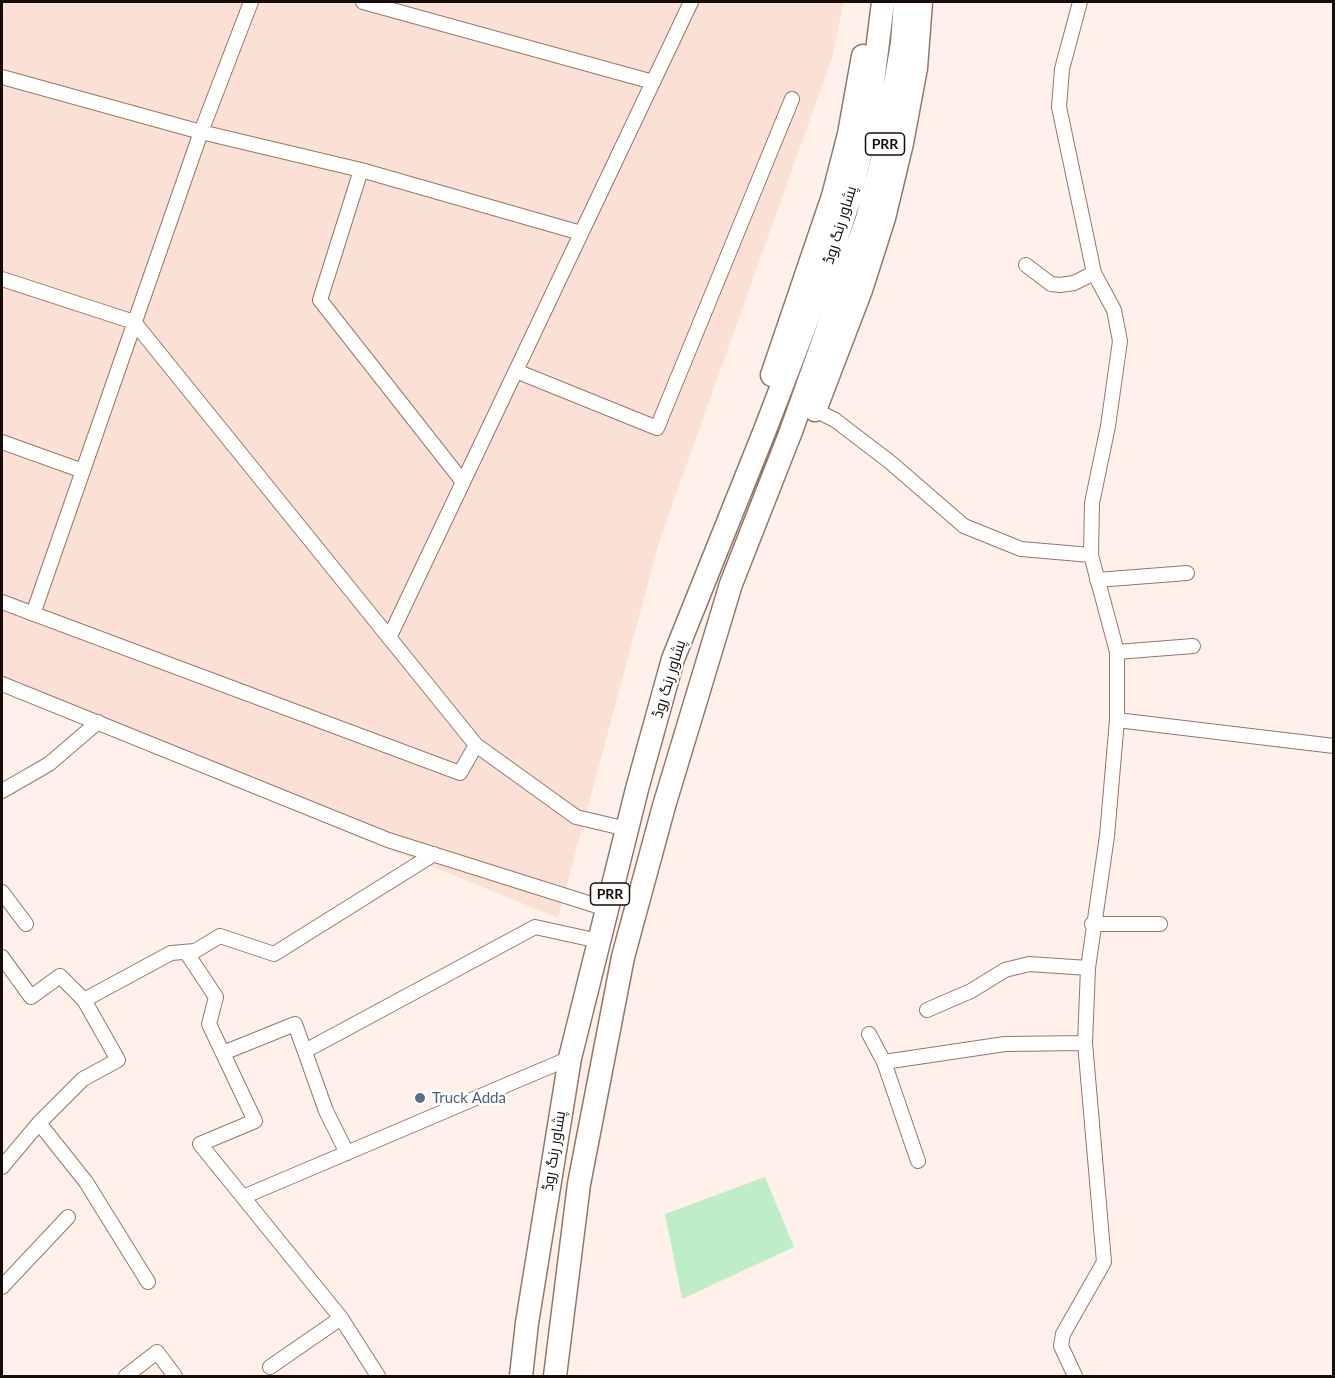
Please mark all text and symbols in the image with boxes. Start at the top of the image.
road number: PRR [866,133,904,155]
street label: پشاور رنگ روڈ [820,184,860,266]
street label: پشاور رنگ روڈ [649,638,689,720]
road number: PRR [590,883,630,905]
place label: Truck Adda [432,1089,506,1107]
marker: Truck Adda [413,1091,427,1105]
street label: پشاور رنگ روڈ [539,1110,569,1192]

